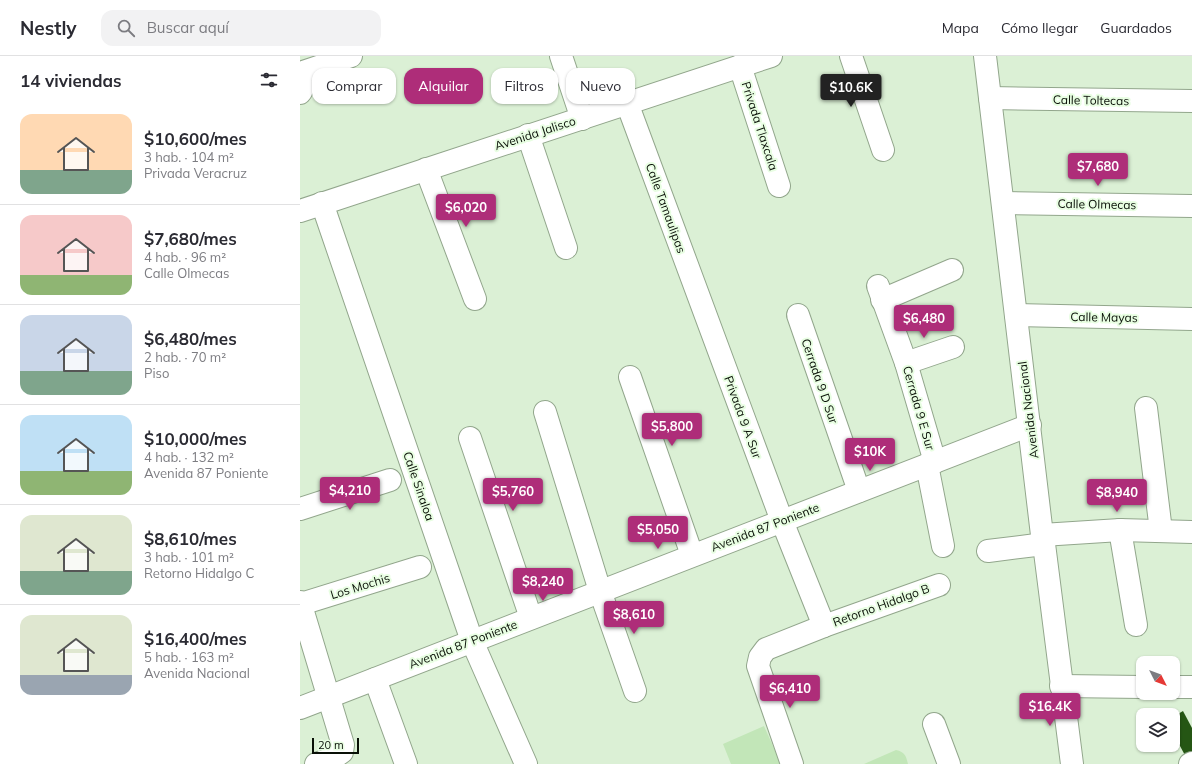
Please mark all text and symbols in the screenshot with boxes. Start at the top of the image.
search box [101,10,381,46]
text: Nestly [20,16,77,40]
icon: search [115,17,137,39]
text: Buscar aquí [147,18,229,37]
text: Mapa [942,19,979,37]
text: Cómo llegar [1001,19,1078,37]
text: Guardados [1100,19,1172,37]
chip: Comprar [312,68,396,104]
chip: Alquilar [404,68,483,104]
chip: Filtros [491,68,558,104]
chip: Nuevo [566,68,635,104]
icon: filters [258,69,280,91]
text: 14 viviendas [20,70,122,91]
pin: $10.6K [818,74,884,108]
text: $10.6K [829,79,873,95]
street label: Privada Tlaxcala [739,80,781,172]
street label: Calle Toltecas [1053,92,1129,108]
street label: Avenida Jalisco [493,113,578,153]
text: $10,600/mes [144,128,247,149]
icon: home [52,130,100,178]
text: 3 hab. · 104 m² [144,149,234,165]
pin: $7,680 [1065,153,1131,187]
text: $7,680 [1077,158,1119,174]
street label: Calle Tamaulipas [643,161,689,255]
text: Privada Veracruz [144,165,247,181]
pin: $6,020 [433,194,499,228]
street label: Calle Olmecas [1057,196,1137,212]
text: $6,020 [445,199,487,215]
text: $7,680/mes [144,228,237,249]
icon: home [52,231,100,279]
text: 4 hab. · 96 m² [144,249,226,265]
text: Calle Olmecas [144,265,229,281]
pin: $6,480 [891,305,957,339]
street label: Calle Mayas [1070,309,1138,325]
text: $6,480 [903,310,945,326]
text: $6,480/mes [144,328,237,349]
icon: home [52,331,100,379]
street label: Cerrada 9 D Sur [798,337,842,426]
text: 2 hab. · 70 m² [144,349,226,365]
street label: Avenida Nacional [1015,361,1041,459]
street label: Cerrada 9 E Sur [900,364,938,452]
text: Piso [144,365,169,381]
street label: Privada 9 A Sur [721,374,765,461]
pin: $5,800 [639,413,705,447]
text: $5,800 [651,418,693,434]
text: $10,000/mes [144,428,247,449]
icon: home [52,431,100,479]
pin: $10K [846,438,894,472]
text: $10K [854,443,886,459]
text: 4 hab. · 132 m² [144,449,234,465]
street label: Calle Sinaloa [400,449,438,523]
text: Avenida 87 Poniente [144,465,268,481]
pin: $4,210 [317,477,383,511]
pin: $5,760 [480,478,546,512]
pin: $8,940 [1084,479,1150,513]
text: $4,210 [329,482,371,498]
text: $5,760 [492,483,534,499]
text: $8,940 [1096,484,1138,500]
street label: Avenida 87 Poniente [709,499,821,555]
pin: $5,050 [625,516,691,550]
text: $5,050 [637,521,679,537]
text: $8,610/mes [144,528,237,549]
icon: home [52,531,100,579]
text: 3 hab. · 101 m² [144,549,234,565]
text: Retorno Hidalgo C [144,565,254,581]
pin: $8,240 [510,568,576,602]
street label: Los Mochis [328,570,392,602]
text: $8,240 [522,573,564,589]
street label: Retorno Hidalgo B [831,581,931,629]
pin: $8,610 [601,601,667,635]
text: $8,610 [613,606,655,622]
street label: Avenida 87 Poniente [407,616,519,672]
text: $16,400/mes [144,628,247,649]
icon: home [52,631,100,679]
text: 5 hab. · 163 m² [144,649,234,665]
north arrow [1136,656,1180,700]
map controls [1136,656,1180,752]
text: Avenida Nacional [144,665,250,681]
pin: $6,410 [757,675,823,709]
text: $6,410 [769,680,811,696]
pin: $16.4K [1017,693,1083,727]
text: $16.4K [1028,698,1072,714]
button: layers [1136,708,1180,752]
scale bar [312,736,359,755]
text: 20 m [318,738,344,752]

